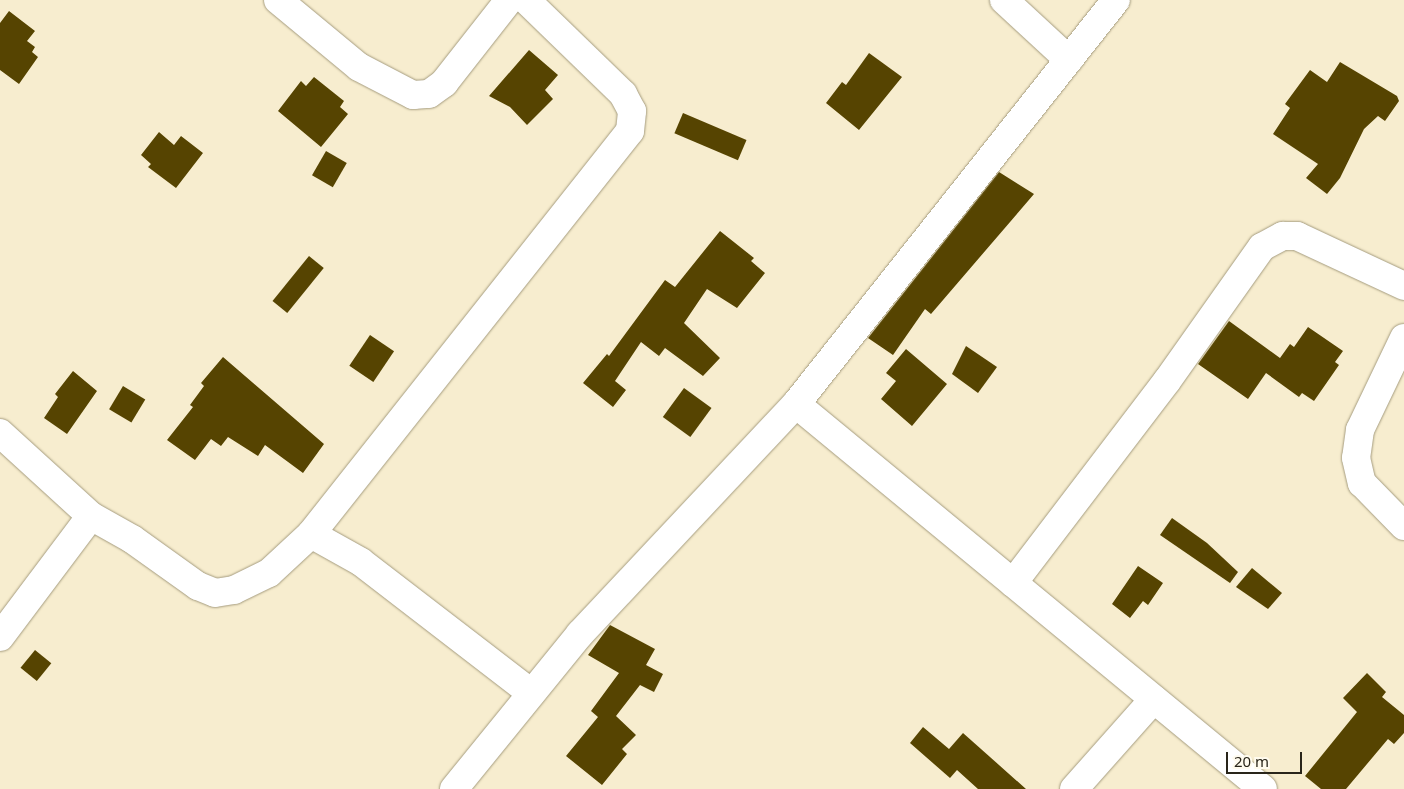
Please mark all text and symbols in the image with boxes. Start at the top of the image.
scale bar [1229,742,1305,774]
text: 20 m [1234,751,1269,771]

